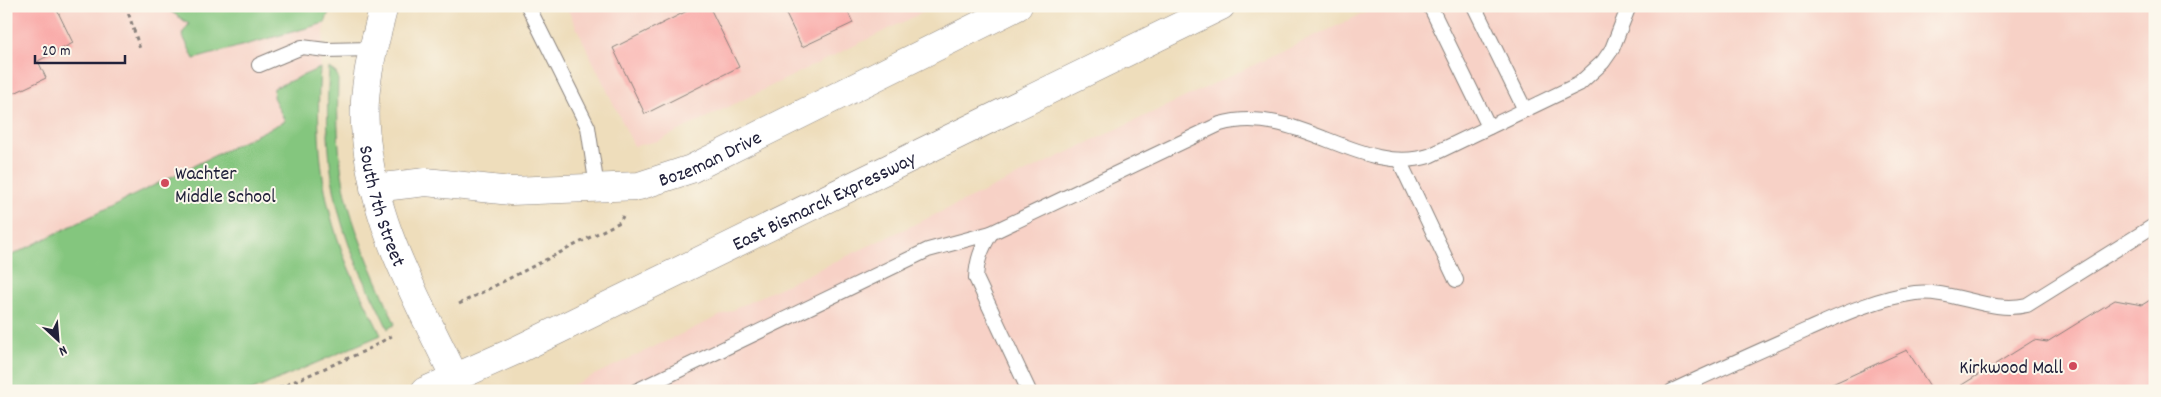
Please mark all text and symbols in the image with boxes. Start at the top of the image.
scale bar [35,32,125,64]
text: 20 m [42,41,70,63]
street label: Bozeman Drive [655,125,767,196]
street label: South 7th Street [350,144,411,272]
street label: East Bismarck Expressway [728,146,922,260]
place label: Wachter Middle School [175,161,276,212]
marker: Wachter Middle School [159,177,171,189]
north arrow [32,314,82,364]
text: N [55,339,70,360]
place label: Kirkwood Mall [1959,355,2063,383]
marker: Kirkwood Mall [2067,360,2079,372]

